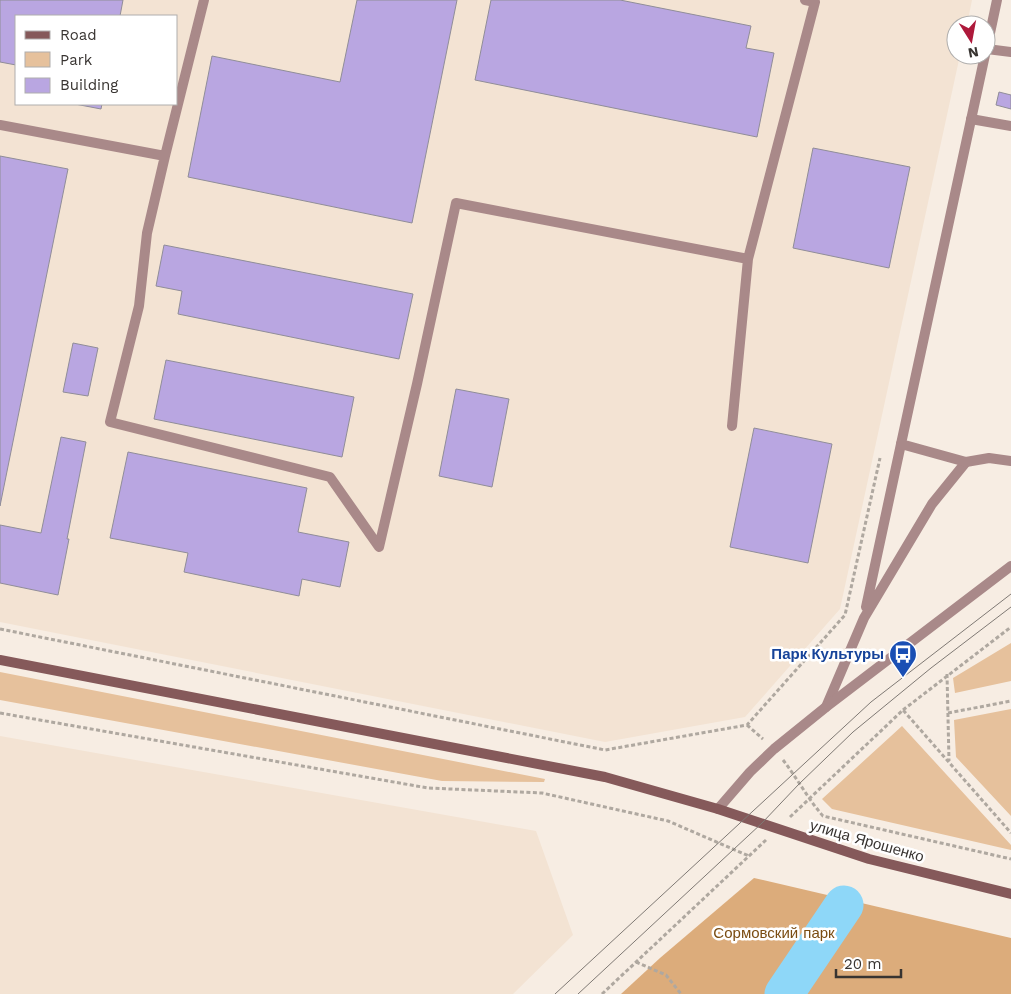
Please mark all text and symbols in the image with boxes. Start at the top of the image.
legend [15,15,178,105]
north arrow [946,15,996,65]
text: Road [60,26,97,44]
text: N [967,44,980,62]
text: Park [60,51,93,69]
text: Building [60,76,118,94]
bus stop icon: Парк Культуры [888,639,918,678]
place label: Парк Культуры [771,645,884,663]
street label: улица Ярошенко [808,816,926,866]
park label: Сормовский парк [713,924,835,942]
scale bar [836,946,901,978]
text: 20 m [844,955,882,973]

